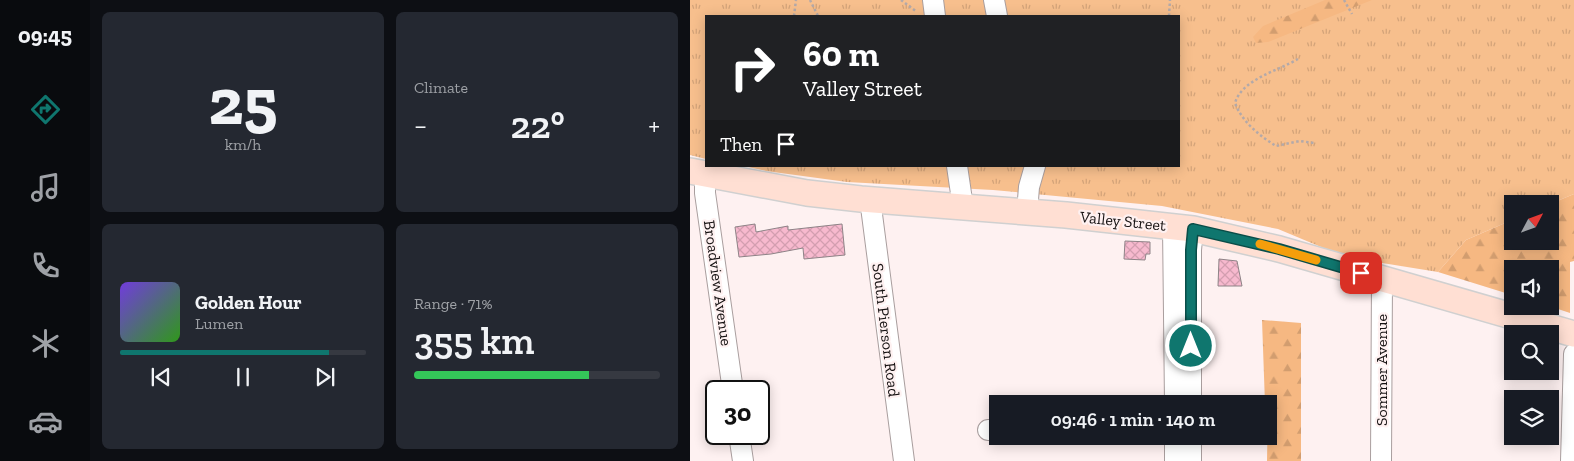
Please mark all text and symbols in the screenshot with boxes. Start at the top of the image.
text: 09:45 [18,22,72,49]
text: 60 m [803,33,879,75]
icon: right [720,35,785,100]
text: 25 [209,63,277,141]
text: Valley Street [803,75,922,102]
text: Climate [414,78,468,97]
icon: directions [28,92,63,127]
text: 22° [510,102,565,148]
text: − [414,109,427,142]
text: + [648,109,660,142]
icon: arrive [772,130,800,158]
text: Then [720,133,762,156]
text: km/h [225,135,261,154]
icon: music [28,170,63,205]
north arrow [1504,195,1559,250]
map controls [1504,195,1559,445]
street label: Valley Street [1078,207,1167,235]
street label: Broadview Avenue [700,219,736,347]
icon: phone [28,248,63,283]
pin [1340,252,1382,294]
icon: arrive [1347,259,1375,287]
button: sound [1504,260,1559,315]
street label: South Pierson Road [868,262,904,398]
text: Golden Hour [195,291,302,314]
text: Range · 71% [414,294,493,313]
text: Lumen [195,314,243,333]
street label: Sommer Avenue [1372,314,1391,426]
text: 355 km [414,318,534,364]
position arrow [1164,319,1216,371]
button: search [1504,325,1559,380]
icon: climate [28,326,63,361]
icon: previous [147,363,175,391]
icon: pause [229,363,257,391]
icon: next [311,363,339,391]
speed limit sign: 30 [705,380,770,445]
button: layers [1504,390,1559,445]
icon: car [28,404,63,439]
text: 09:46 · 1 min · 140 m [1051,408,1215,431]

